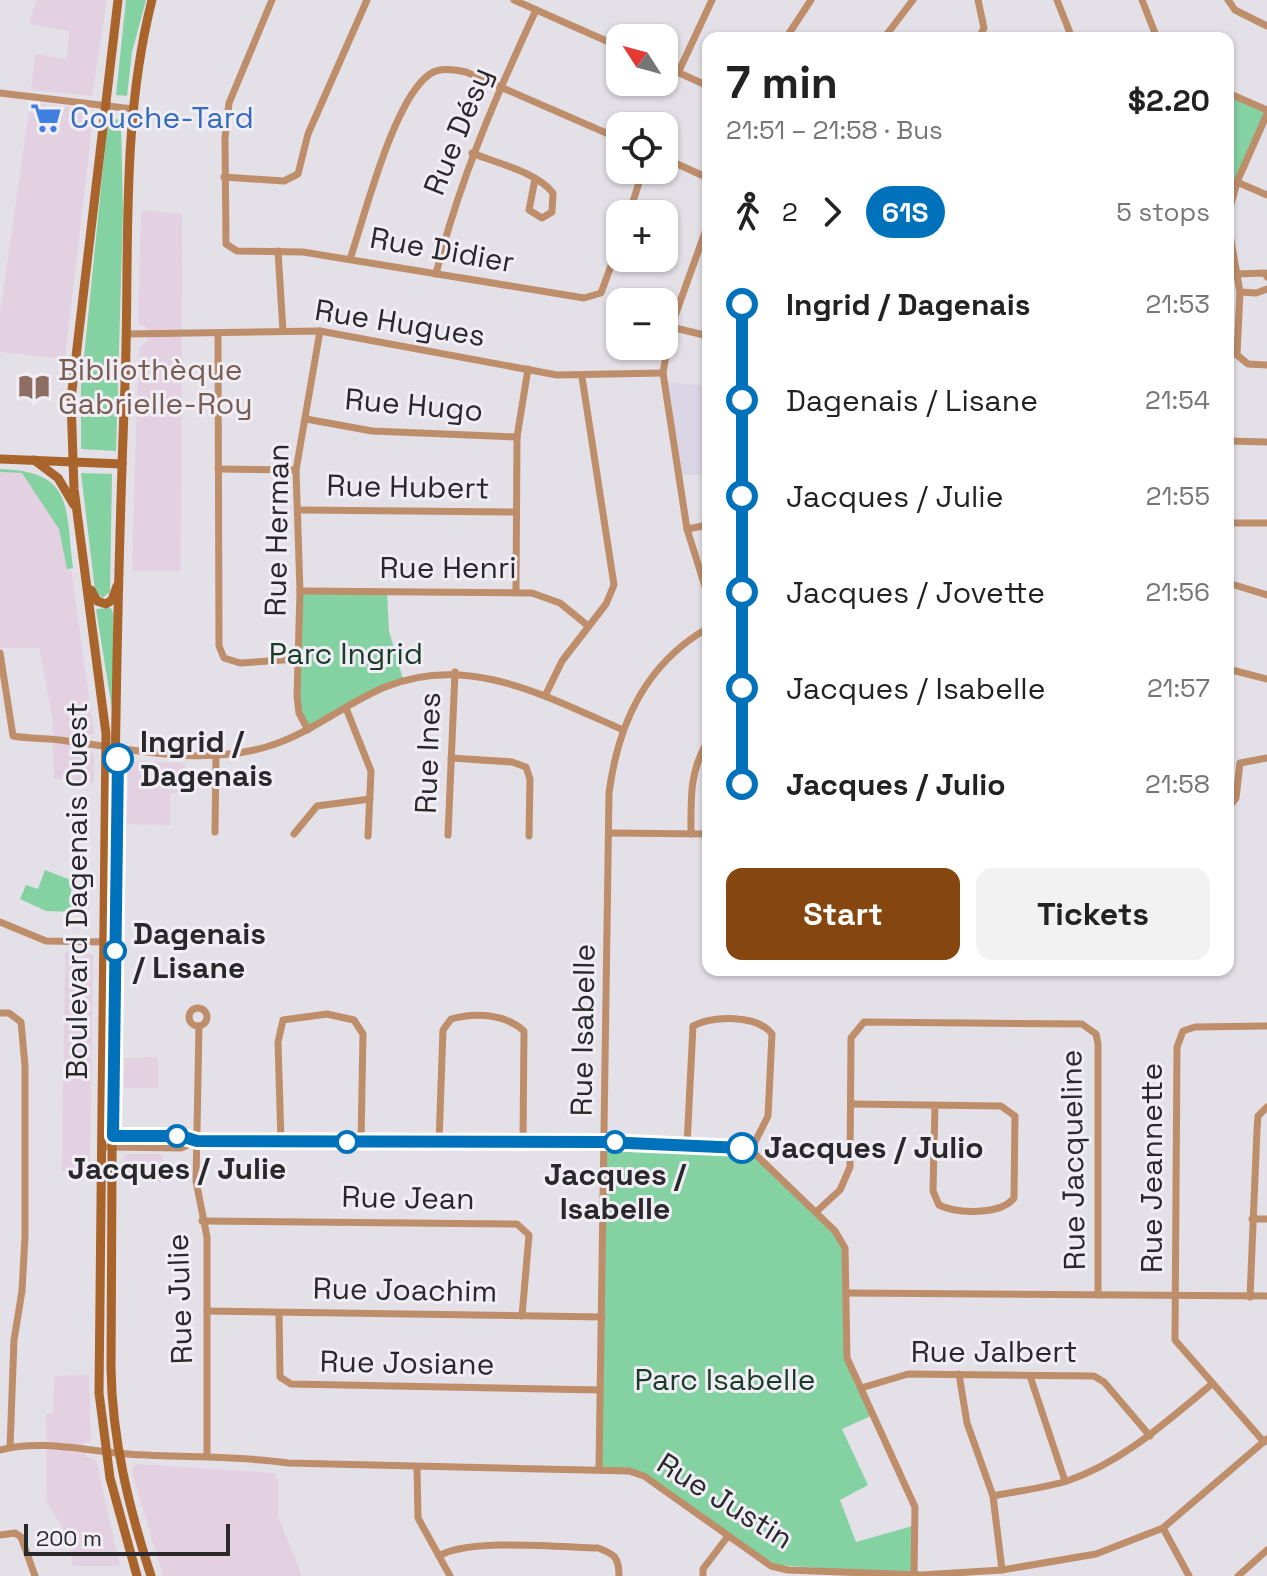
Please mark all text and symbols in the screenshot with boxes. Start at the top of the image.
north arrow [606,24,678,96]
map controls [606,24,678,360]
text: 7 min [726,55,838,111]
street label: Rue Désy [414,61,501,201]
text: $2.20 [1128,81,1210,120]
place label: Couche-Tard [70,98,254,137]
supermarket icon: Couche-Tard [29,101,63,135]
button: locate [606,112,678,184]
text: 21:51 – 21:58 · Bus [726,113,943,147]
icon: walk [726,190,770,234]
icon: forward [810,190,854,234]
text: 61S [882,194,929,230]
text: 2 [782,195,798,229]
text: 5 stops [1116,195,1210,229]
button: + [606,200,678,272]
street label: Rue Didier [367,218,517,281]
text: Ingrid / Dagenais [786,285,1030,324]
text: 21:53 [1146,287,1210,321]
button: − [606,288,678,360]
street label: Rue Hugues [312,290,488,355]
place label: Bibliothèque Gabrielle-Roy [58,350,253,423]
library icon: Bibliothèque Gabrielle-Roy [17,370,51,404]
street label: Rue Hugo [343,379,485,430]
text: Dagenais / Lisane [786,381,1038,420]
text: 21:54 [1145,383,1210,417]
street label: Rue Herman [255,443,298,617]
street label: Rue Hubert [326,466,490,507]
text: Jacques / Julie [786,477,1004,516]
text: 21:55 [1146,479,1210,513]
street label: Rue Henri [379,548,517,587]
text: Jacques / Jovette [786,573,1045,612]
text: 21:56 [1145,575,1210,609]
park label: Parc Ingrid [269,634,423,673]
text: Jacques / Isabelle [786,669,1045,708]
text: 21:57 [1147,671,1210,705]
street label: Rue Ines [406,691,449,815]
street label: Boulevard Dagenais Ouest [57,702,96,1080]
place label: Ingrid / Dagenais [140,722,273,795]
marker: Ingrid / Dagenais [103,744,133,774]
text: Jacques / Julio [786,765,1006,804]
text: 21:58 [1145,767,1210,801]
button: Start [726,868,960,960]
button: Tickets [976,868,1210,960]
place label: Dagenais / Lisane [132,914,266,987]
marker: Dagenais / Lisane [104,940,126,962]
street label: Rue Isabelle [561,943,604,1117]
street label: Rue Jacqueline [1051,1049,1094,1271]
street label: Rue Jeannette [1132,1063,1171,1273]
marker: Jacques / Julie [166,1125,188,1147]
place label: Jacques / Julio [764,1128,984,1167]
unlabelled marker [336,1131,358,1153]
marker: Jacques / Isabelle [604,1131,626,1153]
marker: Jacques / Julio [727,1133,757,1163]
place label: Jacques / Julie [68,1149,286,1188]
place label: Jacques / Isabelle [544,1155,687,1228]
street label: Rue Jean [341,1177,475,1218]
street label: Rue Julie [158,1233,201,1365]
street label: Rue Joachim [312,1268,498,1311]
street label: Rue Jalbert [911,1332,1077,1371]
street label: Rue Josiane [319,1341,495,1384]
park label: Parc Isabelle [634,1360,816,1399]
street label: Rue Justin [650,1443,801,1558]
scale bar [24,1520,230,1556]
text: 200 m [36,1524,102,1552]

